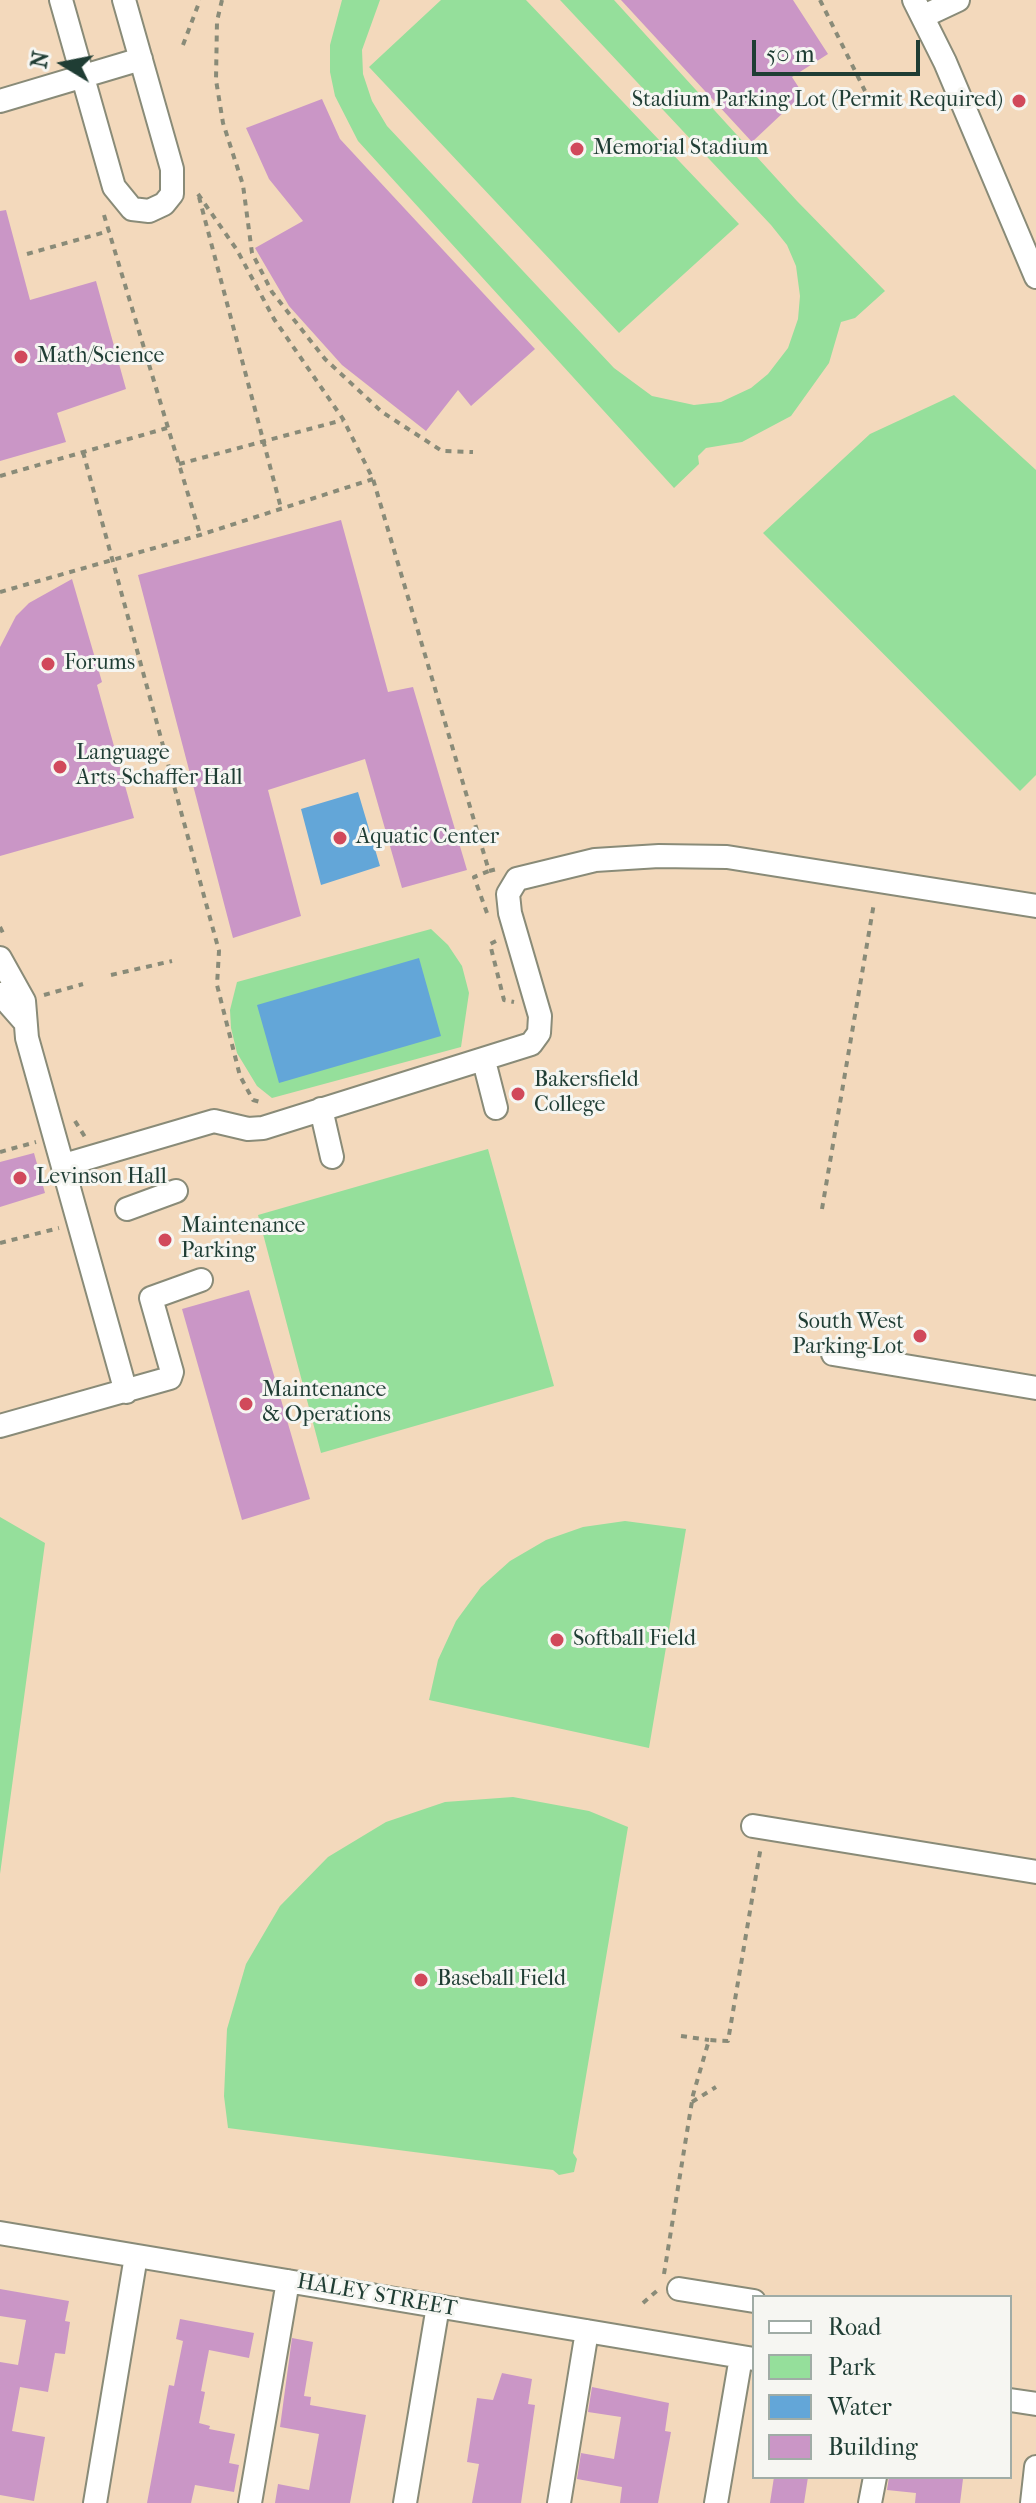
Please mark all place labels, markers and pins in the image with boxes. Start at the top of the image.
place label: Stadium Parking Lot (Permit Required) [632,88,1003,114]
marker: Stadium Parking Lot (Permit Required) [1010,92,1028,110]
place label: Memorial Stadium [593,136,768,162]
marker: Memorial Stadium [568,140,586,158]
place label: Math/Science [37,344,164,370]
marker: Math/Science [12,348,30,366]
place label: Forums [64,651,135,677]
marker: Forums [39,655,57,673]
place label: Language Arts-Schaffer Hall [76,741,243,792]
marker: Language Arts-Schaffer Hall [51,758,69,776]
place label: Aquatic Center [356,825,499,851]
marker: Aquatic Center [331,829,349,847]
place label: Bakersfield College [534,1068,639,1120]
marker: Bakersfield College [509,1085,527,1103]
place label: Levinson Hall [36,1165,167,1191]
marker: Levinson Hall [11,1169,29,1187]
place label: Maintenance Parking [181,1214,305,1266]
marker: Maintenance Parking [156,1231,174,1249]
place label: South West Parking Lot [792,1310,904,1362]
marker: South West Parking Lot [911,1327,929,1345]
place label: Maintenance & Operations [262,1378,391,1430]
marker: Maintenance & Operations [237,1395,255,1413]
place label: Softball Field [573,1627,696,1653]
marker: Softball Field [548,1631,566,1649]
place label: Baseball Field [437,1967,566,1993]
marker: Baseball Field [412,1971,430,1989]

